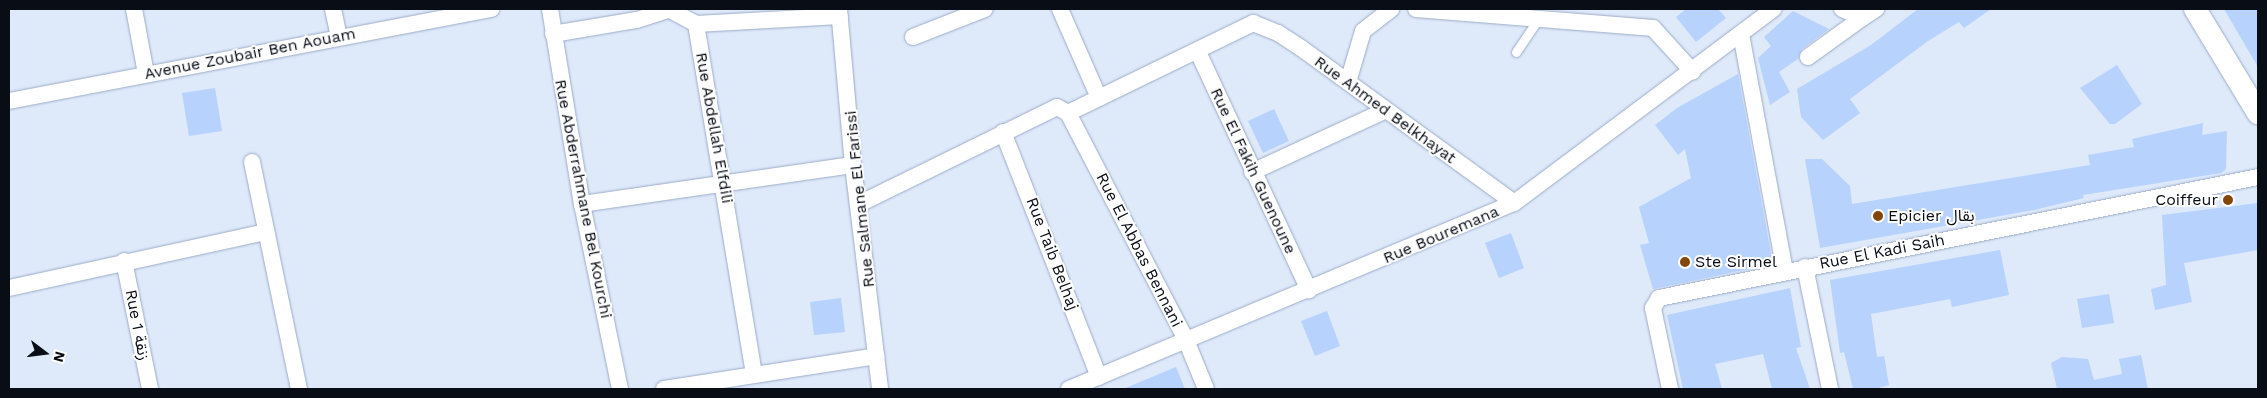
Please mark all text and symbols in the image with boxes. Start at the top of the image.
street label: Avenue Zoubair Ben Aouam [142,24,358,84]
street label: Rue Abdellah Elfdili [691,51,737,205]
street label: Rue Ahmed Belkhayat [1310,52,1460,168]
street label: Rue Abderrahmane Bel Kourchi [550,77,616,321]
street label: Rue El Fakih Guenoune [1206,85,1300,257]
street label: Rue Salmane El Farissi [841,109,879,289]
street label: Rue El Abbas Bennani [1091,169,1187,331]
place label: Coiffeur [2155,190,2218,210]
marker: Coiffeur [2222,194,2234,206]
street label: Rue Taib Belhaj [1022,195,1082,313]
street label: Rue Bouremana [1380,202,1502,268]
place label: Epicier بقال [1888,206,1975,226]
marker: Epicier بقال [1872,210,1884,222]
street label: Rue El Kadi Saih [1817,230,1947,274]
place label: Ste Sirmel [1695,252,1777,272]
marker: Ste Sirmel [1679,256,1691,268]
street label: Rue 1 زنقة [121,288,153,362]
north arrow [20,328,70,378]
text: N [50,350,69,364]

